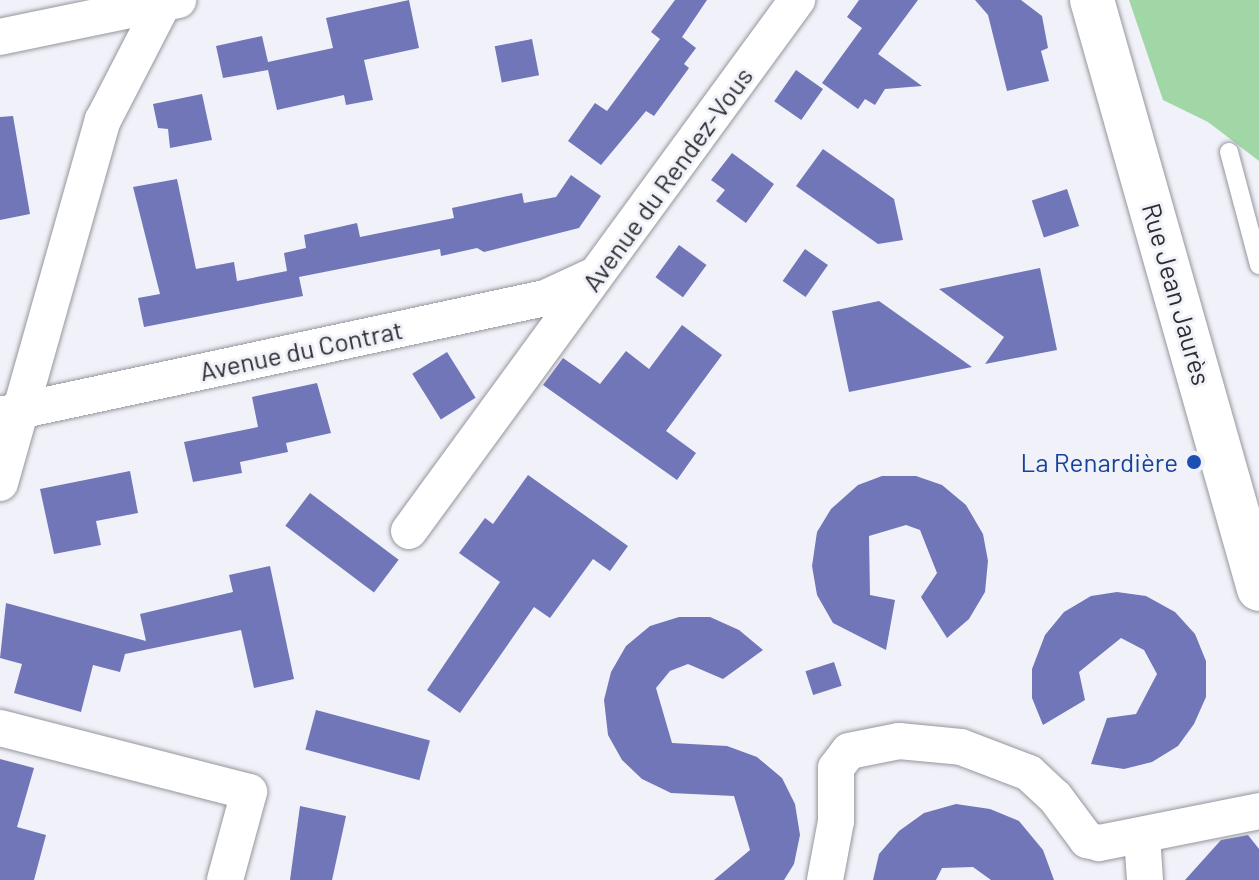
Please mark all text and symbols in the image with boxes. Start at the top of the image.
street label: Avenue du Rendez-Vous [575,61,759,297]
street label: Rue Jean Jaurès [1136,199,1218,389]
street label: Avenue du Contrat [197,313,405,387]
place label: La Renardière [1021,446,1178,478]
marker: La Renardière [1185,453,1203,471]

